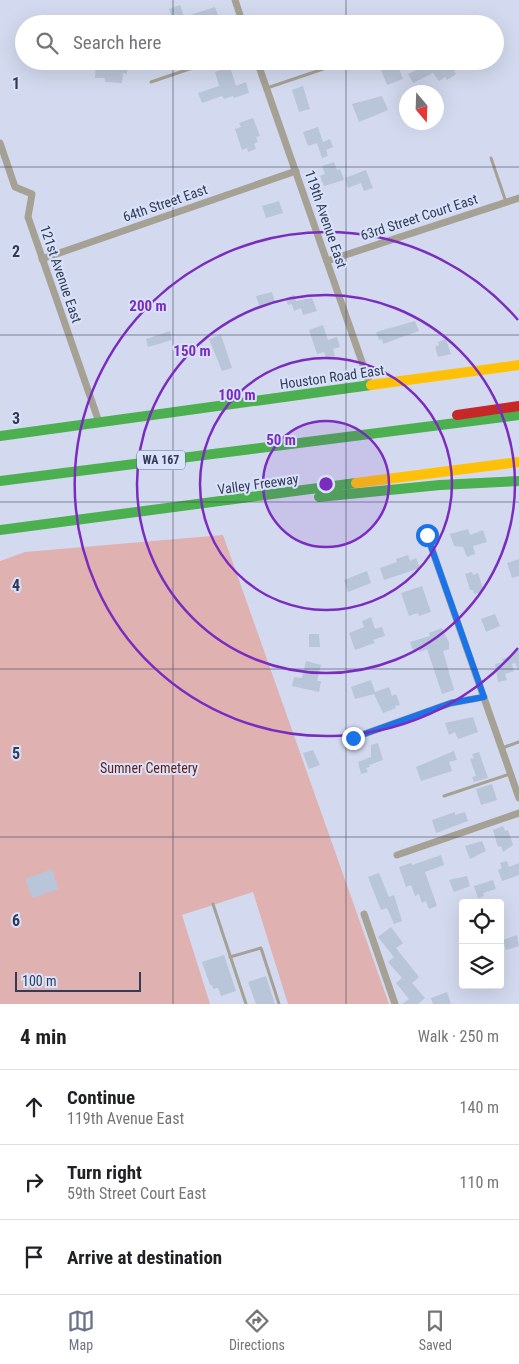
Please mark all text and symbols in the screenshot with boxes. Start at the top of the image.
search box [15,15,504,70]
icon: search [33,29,61,57]
text: Search here [73,31,161,54]
text: 1 [12,74,20,93]
north arrow [399,85,444,130]
street label: 119th Avenue East [302,168,350,270]
street label: 64th Street East [121,181,209,225]
street label: 63rd Street Court East [358,191,480,243]
street label: 121st Avenue East [37,223,85,325]
text: 2 [12,242,20,261]
text: 200 m [129,297,167,315]
text: 150 m [173,342,211,360]
street label: Houston Road East [279,362,385,392]
text: 100 m [218,386,256,404]
text: 3 [12,409,20,428]
text: 50 m [266,431,296,449]
road number: WA 167 [137,450,185,470]
street label: Valley Freeway [217,470,300,498]
centre of rings [317,475,335,493]
route start [416,524,439,547]
text: 4 [12,576,20,595]
route end [342,727,365,750]
text: 5 [12,744,20,763]
park label: Sumner Cemetery [100,760,198,776]
map controls [459,899,504,989]
button: locate [459,899,504,944]
text: 6 [12,911,20,930]
button: layers [459,944,504,989]
scale bar [15,969,141,992]
text: 100 m [22,973,57,989]
text: 4 min [20,1025,67,1049]
text: Walk · 250 m [418,1027,499,1046]
text: Continue [67,1086,135,1109]
icon: ahead [20,1093,48,1121]
text: 140 m [460,1098,499,1117]
text: 119th Avenue East [67,1109,184,1128]
text: Turn right [67,1161,142,1184]
icon: right [20,1168,48,1196]
text: 110 m [460,1173,499,1192]
text: 59th Street Court East [67,1184,206,1203]
icon: arrive [20,1243,48,1271]
text: Arrive at destination [67,1246,222,1269]
tab: Map [67,1307,95,1353]
tab: Directions [229,1307,285,1353]
tab: Saved [419,1307,452,1353]

